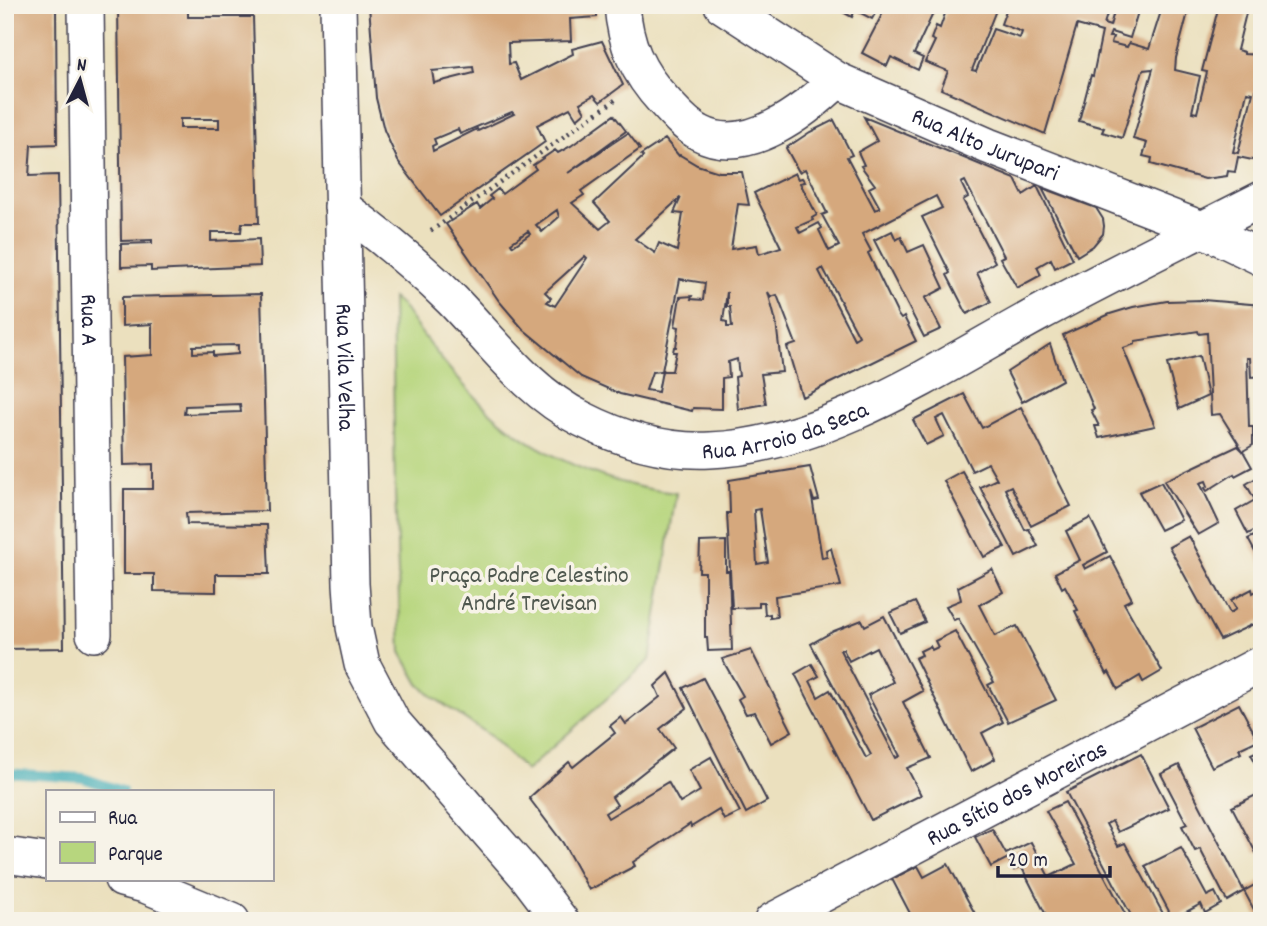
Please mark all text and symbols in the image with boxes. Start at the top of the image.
north arrow [46,46,116,116]
text: N [75,53,87,80]
street label: Rua Alto Jurupari [905,101,1063,192]
street label: Rua A [70,294,104,346]
street label: Rua Vila Velha [325,303,362,432]
street label: Rua Arroio da Seca [701,394,875,470]
park label: Praça Padre Celestino André Trevisan [429,560,629,622]
street label: Rua Sítio dos Moreiras [921,733,1114,857]
legend [46,790,273,880]
text: Rua [108,805,138,835]
scale bar [998,835,1110,879]
text: Parque [108,841,163,871]
text: 20 m [1008,847,1048,877]

